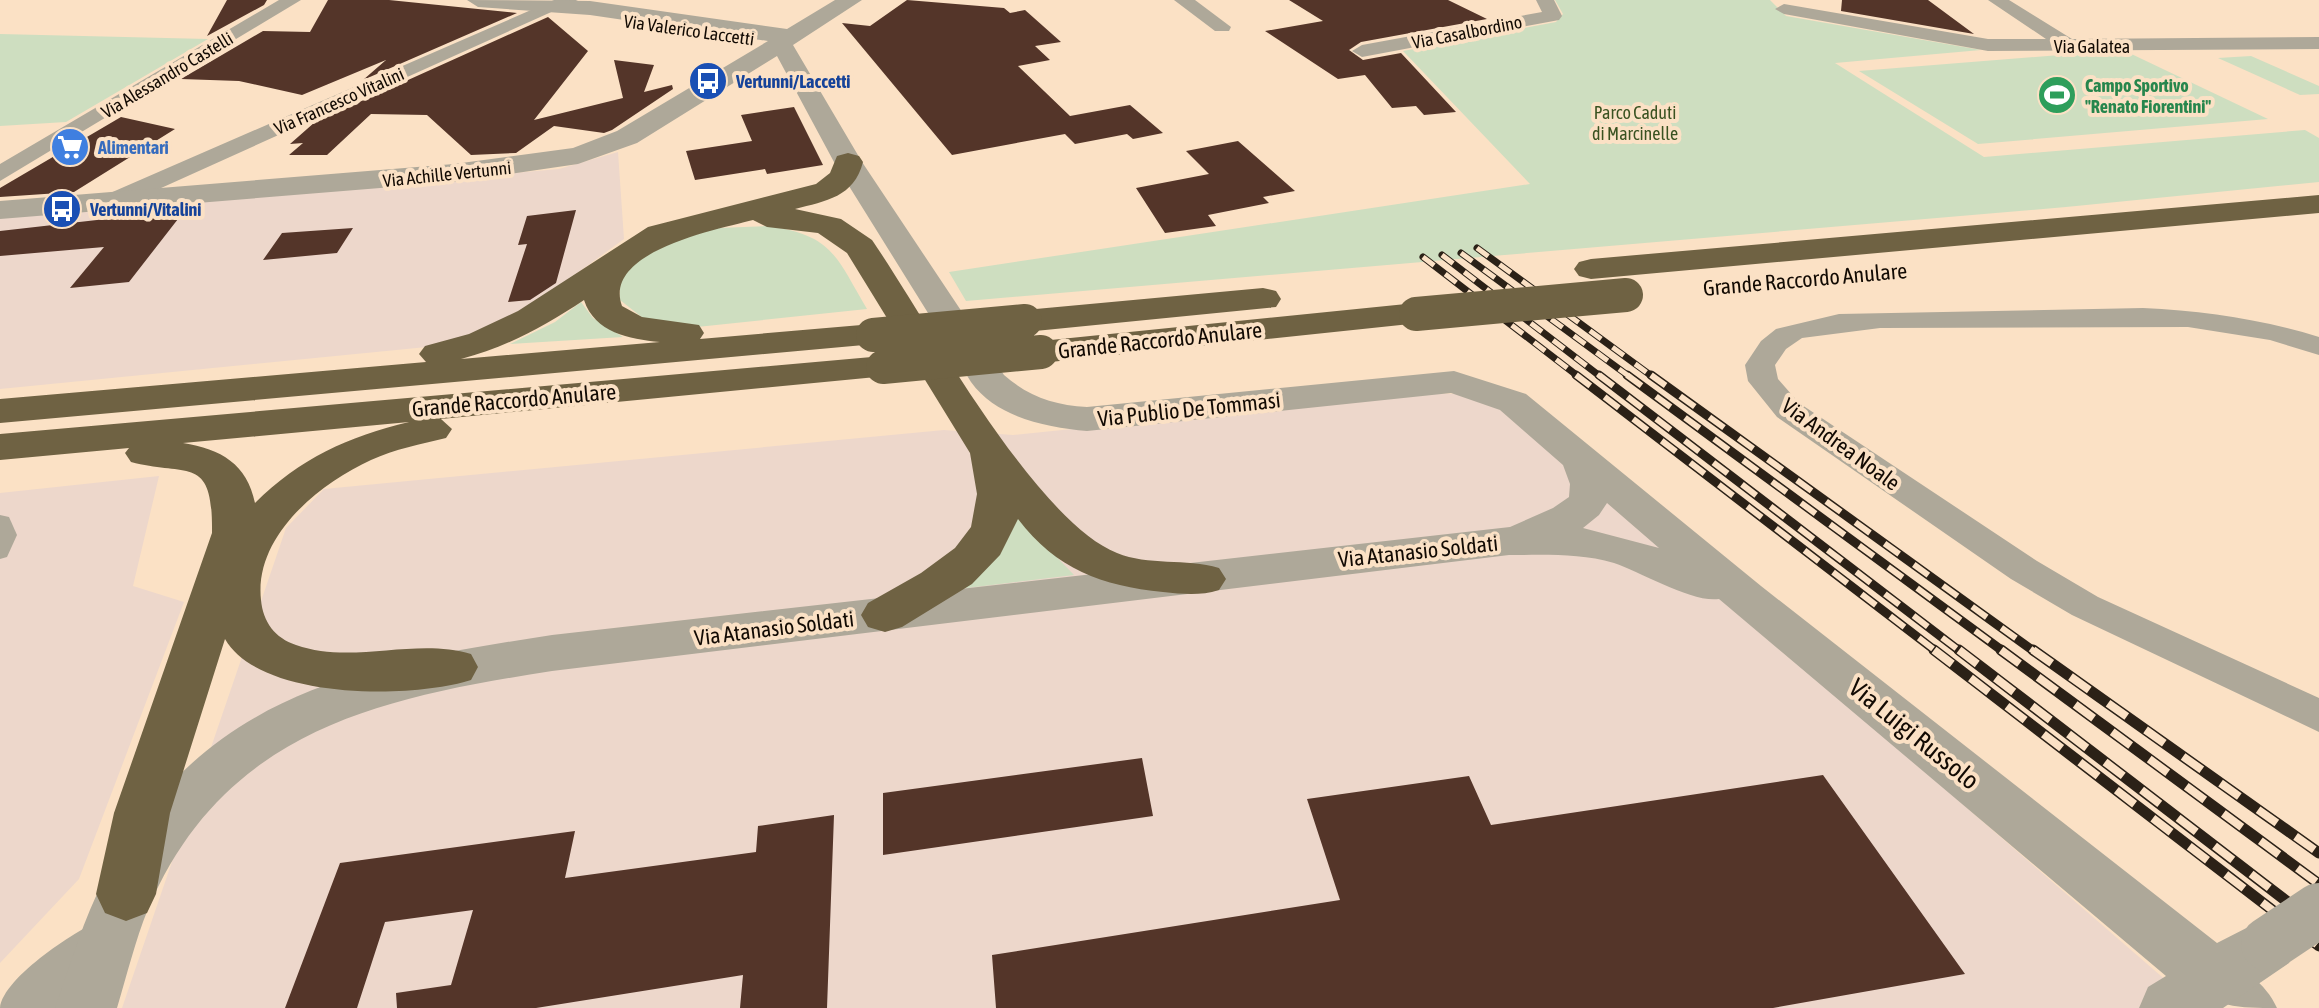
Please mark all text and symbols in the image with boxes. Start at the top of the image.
street label: Via Valerico Laccetti [622,10,756,50]
street label: Via Casalbordino [1410,11,1524,53]
street label: Via Alessandro Castelli [97,27,237,123]
street label: Via Galatea [2054,36,2130,57]
bus stop icon: Vertunni/Laccetti [687,60,729,102]
street label: Via Francesco Vitalini [271,63,407,139]
place label: Vertunni/Laccetti [735,71,850,92]
sports icon: Campo Sportivo "Renato Fiorentini" [2036,74,2078,116]
place label: Campo Sportivo "Renato Fiorentini" [2085,75,2211,117]
park label: Parco Caduti di Marcinelle [1592,102,1678,144]
supermarket icon: Alimentari [49,126,91,168]
place label: Alimentari [97,137,169,158]
street label: Via Achille Vertunni [382,157,512,191]
bus stop icon: Vertunni/Vitalini [41,188,83,230]
place label: Vertunni/Vitalini [89,199,201,220]
street label: Grande Raccordo Anulare [1702,257,1908,301]
street label: Grande Raccordo Anulare [1057,316,1263,364]
street label: Grande Raccordo Anulare [411,378,617,422]
street label: Via Publio De Tommasi [1096,386,1282,432]
street label: Via Andrea Noale [1777,392,1905,496]
street label: Via Atanasio Soldati [1337,530,1499,572]
street label: Via Atanasio Soldati [693,605,855,651]
street label: Via Luigi Russolo [1843,672,1985,796]

